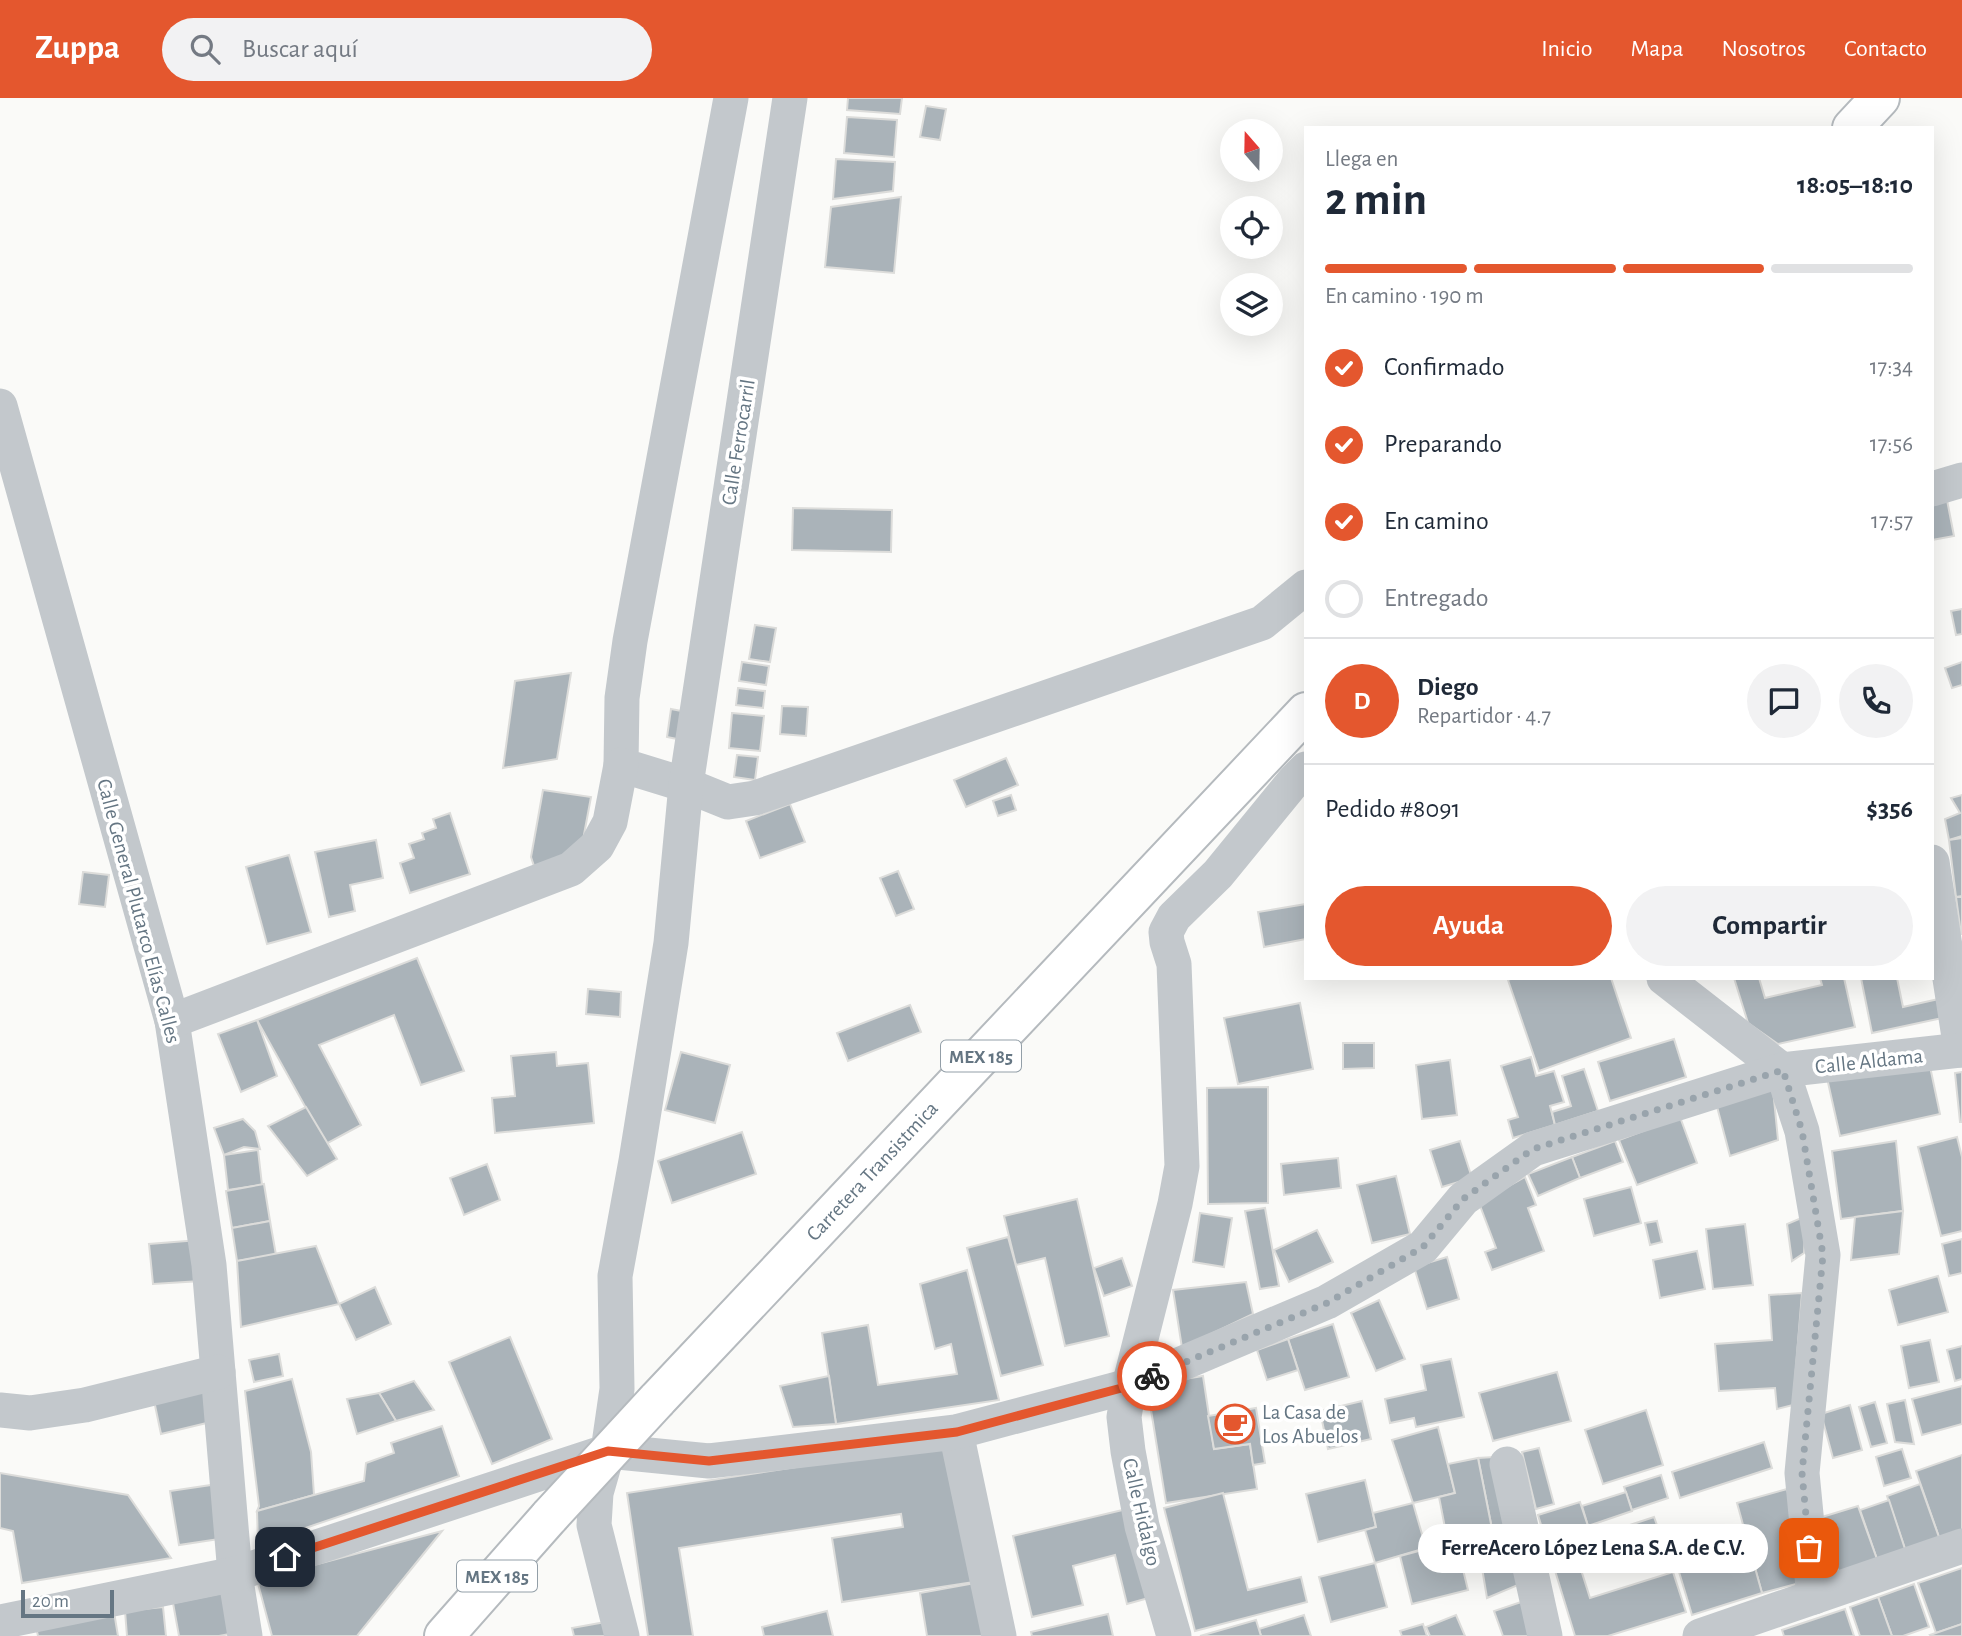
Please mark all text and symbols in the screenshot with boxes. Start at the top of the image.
search box [162,18,652,81]
icon: search [186,30,224,68]
text: Zuppa [35,32,120,65]
text: Buscar aquí [242,36,358,62]
text: Inicio [1541,37,1592,61]
text: Mapa [1630,37,1684,61]
text: Nosotros [1722,37,1806,61]
text: Contacto [1844,37,1927,61]
north arrow [1220,119,1283,182]
map controls [1220,119,1283,336]
text: Llega en [1325,148,1398,171]
text: 18:05–18:10 [1797,172,1913,198]
text: 2 min [1325,177,1427,223]
button: locate [1220,196,1283,259]
button: layers [1220,273,1283,336]
text: En camino · 190 m [1325,285,1484,308]
icon: check [1325,349,1363,387]
text: Confirmado [1384,354,1505,380]
text: 17:34 [1870,356,1913,379]
street label: Calle Ferrocarril [718,378,759,507]
icon: check [1325,426,1363,464]
text: Preparando [1384,431,1502,457]
text: 17:56 [1870,433,1913,456]
icon: check [1325,503,1363,541]
text: En camino [1384,508,1489,534]
text: 17:57 [1871,510,1913,533]
text: Entregado [1384,585,1489,611]
button: chat [1747,664,1821,738]
button: phone [1839,664,1913,738]
text: Diego [1417,674,1479,700]
text: D [1353,688,1371,714]
text: Repartidor · 4.7 [1417,705,1551,728]
street label: Calle General Plutarco Elías Calles [93,777,184,1046]
text: Pedido #8091 [1325,796,1460,822]
text: $356 [1866,796,1913,822]
button: Ayuda [1325,886,1612,966]
button: Compartir [1626,886,1913,966]
road number: MEX 185 [941,1040,1021,1072]
street label: Calle Aldama [1814,1045,1924,1078]
street label: Carretera Transistmica [803,1097,942,1245]
courier [1117,1341,1187,1411]
icon: bike [1133,1357,1171,1395]
place label: La Casa de Los Abuelos [1262,1402,1359,1447]
cafe icon: La Casa de Los Abuelos [1214,1403,1256,1445]
street label: Calle Hidalgo [1119,1456,1164,1568]
pin [1779,1518,1839,1578]
callout: FerreAcero López Lena S.A. de C.V. [1417,1524,1767,1572]
pin [255,1527,315,1587]
icon: bag [1790,1529,1828,1567]
text: FerreAcero López Lena S.A. de C.V. [1441,1537,1745,1560]
icon: home [266,1538,304,1576]
road number: MEX 185 [457,1560,537,1592]
scale bar [21,1587,114,1619]
text: 20 m [32,1592,69,1611]

